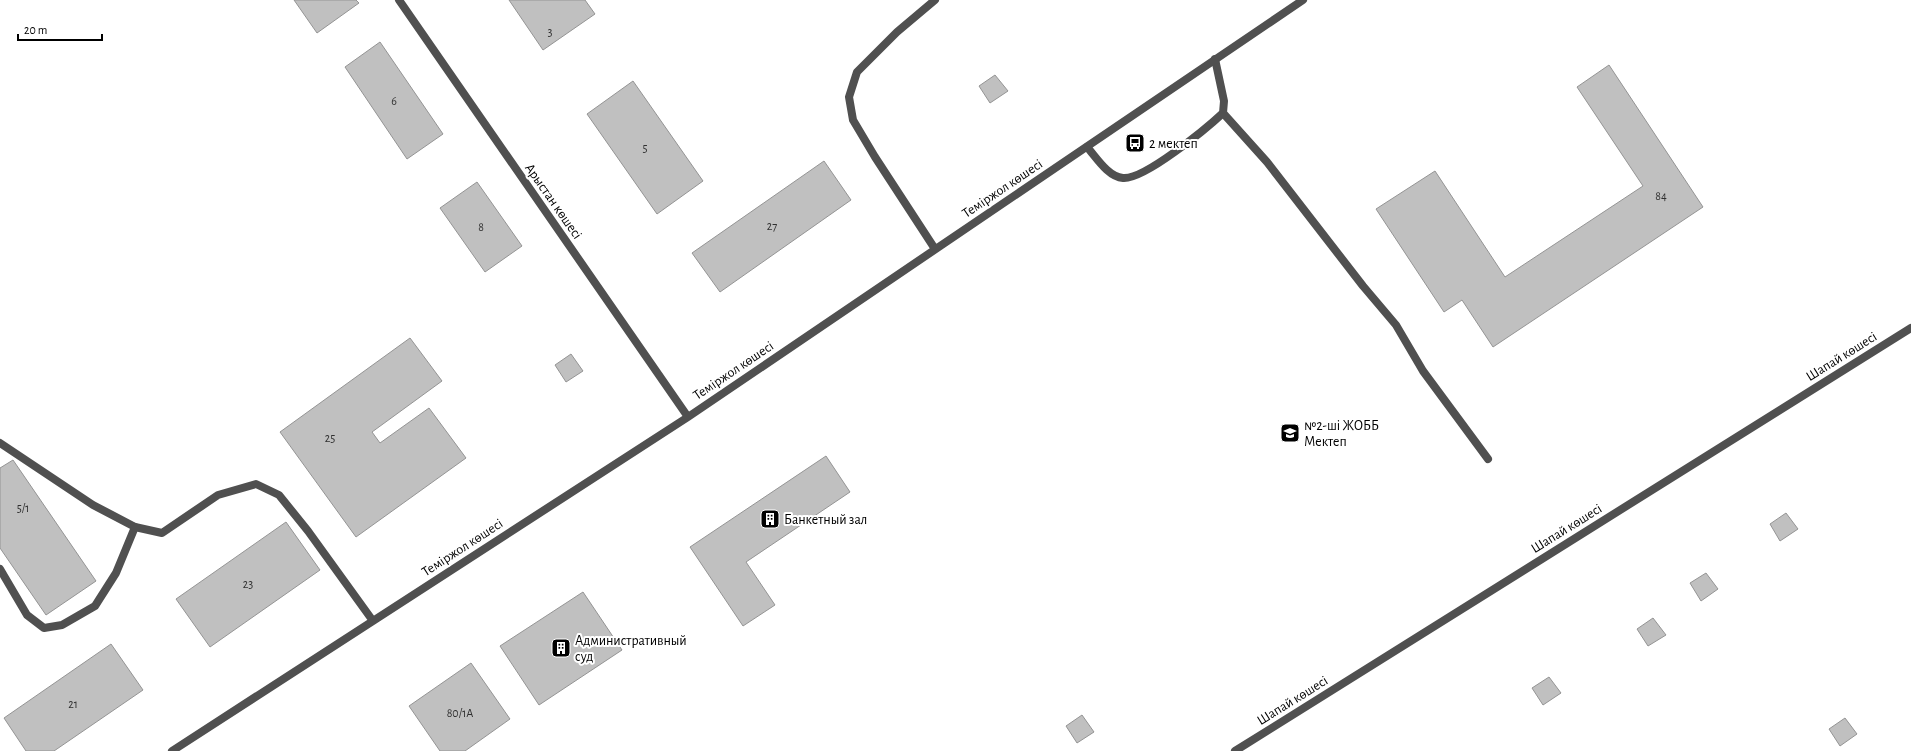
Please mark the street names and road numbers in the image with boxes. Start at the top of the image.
street label: Теміржол көшесі [960,157,1045,221]
street label: Арыстан көшесі [522,161,584,242]
street label: Шапай көшесі [1804,330,1879,384]
street label: Теміржол көшесі [691,339,776,403]
street label: Шапай көшесі [1529,502,1604,556]
street label: Теміржол көшесі [420,517,506,579]
street label: Шапай көшесі [1255,674,1330,728]

